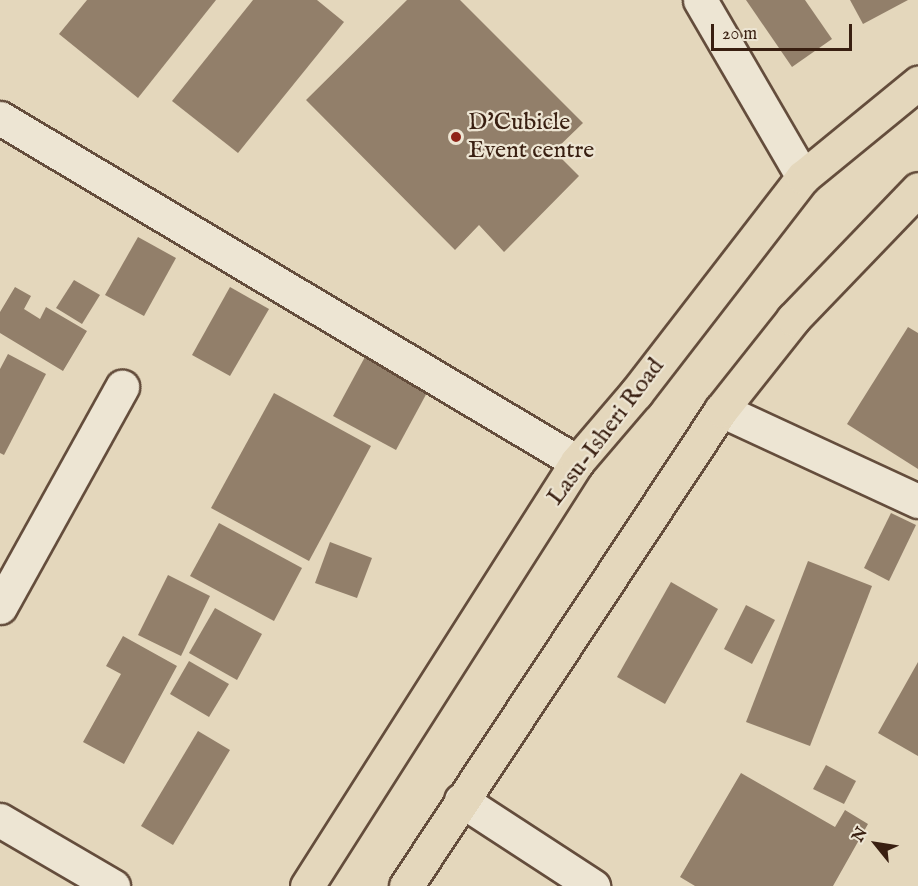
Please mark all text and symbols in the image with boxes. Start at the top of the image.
scale bar [714,12,855,50]
text: 20 m [722,23,757,46]
place label: D'Cubicle Event centre [468,109,594,165]
marker: D'Cubicle Event centre [449,130,463,144]
street label: Lasu-Isheri Road [541,353,671,511]
north arrow [846,814,906,874]
text: N [848,824,873,846]

